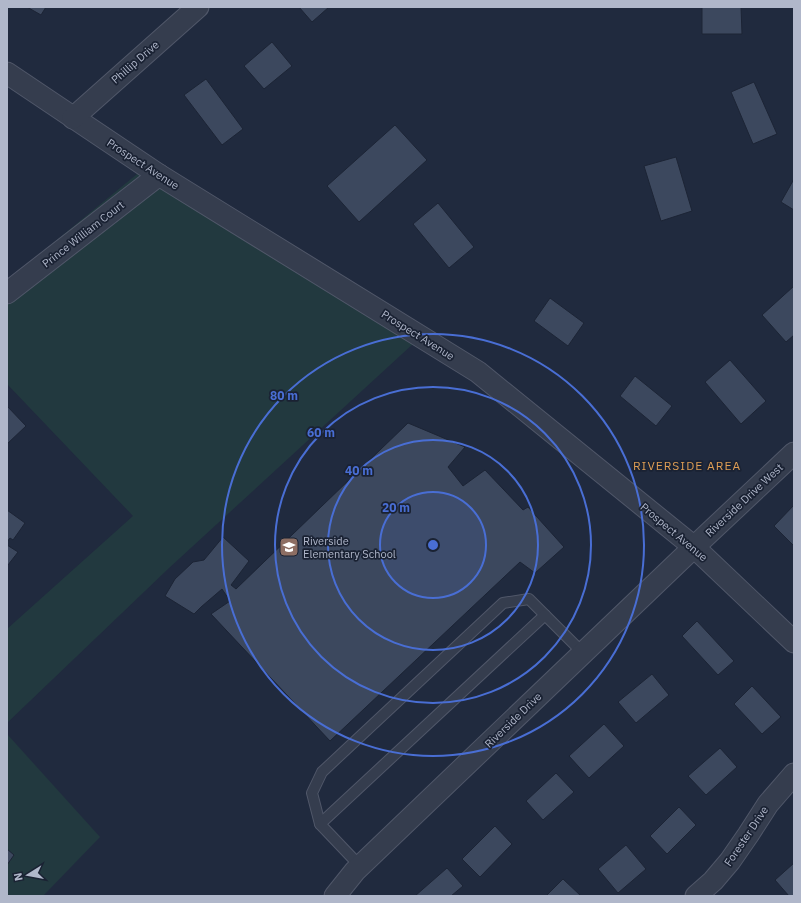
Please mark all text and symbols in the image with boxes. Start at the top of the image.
street label: Phillip Drive [108,37,162,87]
street label: Prospect Avenue [104,135,182,193]
street label: Prince William Court [39,198,127,270]
street label: Prospect Avenue [379,307,457,363]
text: 80 m [270,388,298,403]
text: 60 m [307,425,335,440]
district label: RIVERSIDE AREA [633,458,741,473]
street label: Riverside Drive West [702,460,786,540]
text: 40 m [345,463,373,478]
text: 20 m [382,500,410,515]
street label: Prospect Avenue [638,500,710,564]
place label: Riverside Elementary School [303,534,396,561]
school or university icon: Riverside Elementary School [278,536,300,558]
centre of rings [426,538,440,552]
street label: Riverside Drive [482,689,544,751]
street label: Forester Drive [721,803,771,869]
north arrow [8,855,48,895]
text: N [11,872,26,882]

